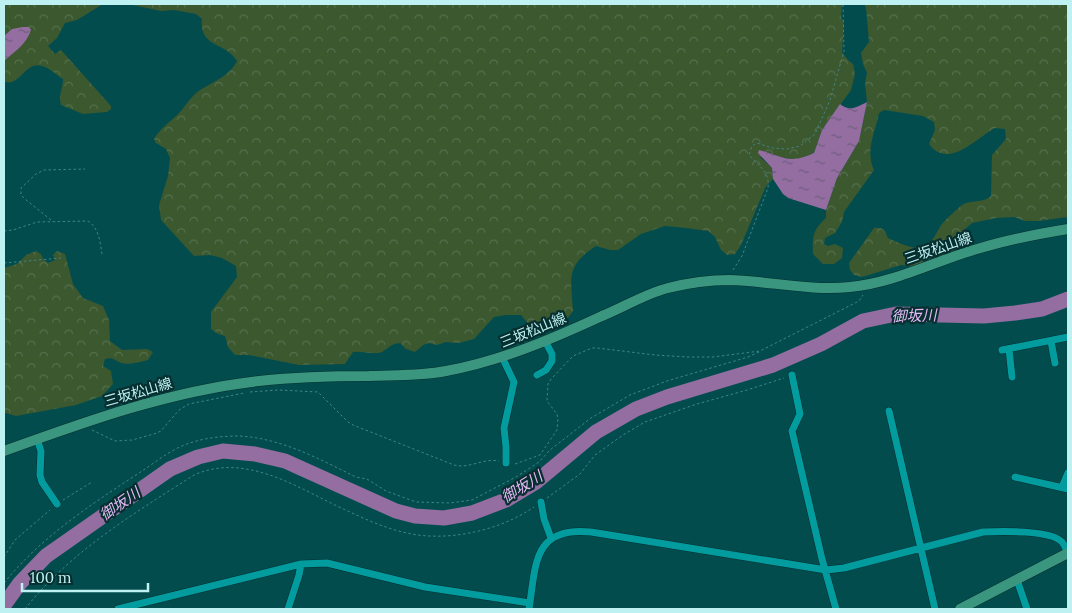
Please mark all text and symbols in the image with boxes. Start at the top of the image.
street label: 三坂松山線 [902,228,974,268]
water label: 御坂川 [891,305,939,326]
street label: 三坂松山線 [497,309,569,351]
street label: 三坂松山線 [102,374,174,410]
water label: 御坂川 [498,466,548,507]
water label: 御坂川 [96,482,145,524]
scale bar [22,560,149,592]
text: 100 m [30,568,71,587]

